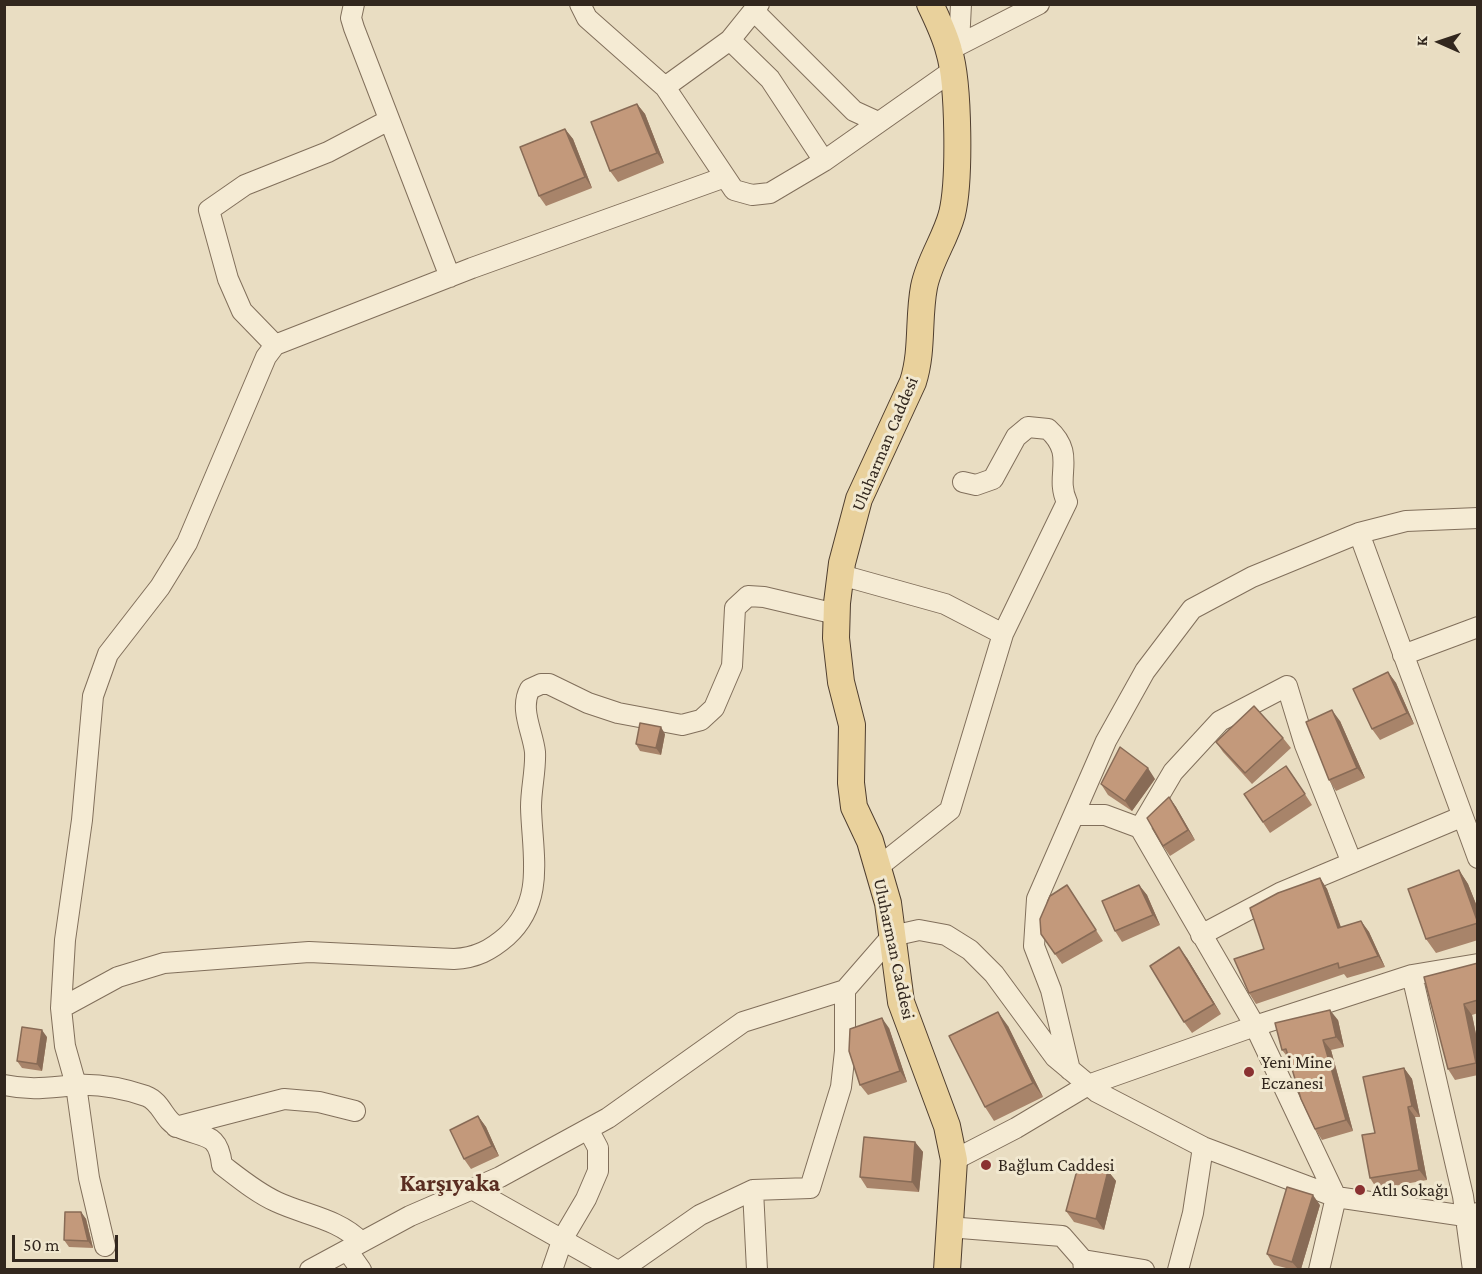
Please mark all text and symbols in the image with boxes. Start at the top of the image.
north arrow [1410,12,1470,72]
text: K [1413,35,1430,47]
street label: Uluharman Caddesi [847,374,923,514]
street label: Uluharman Caddesi [868,876,920,1022]
place label: Yeni Mine Eczanesi [1261,1051,1332,1094]
marker: Yeni Mine Eczanesi [1242,1065,1256,1079]
place label: Bağlum Caddesi [998,1154,1114,1176]
marker: Bağlum Caddesi [979,1158,993,1172]
district label: Karşıyaka [400,1170,500,1198]
place label: Atlı Sokağı [1372,1179,1448,1201]
marker: Atlı Sokağı [1353,1183,1367,1197]
scale bar [15,1223,122,1261]
text: 50 m [23,1235,60,1255]

